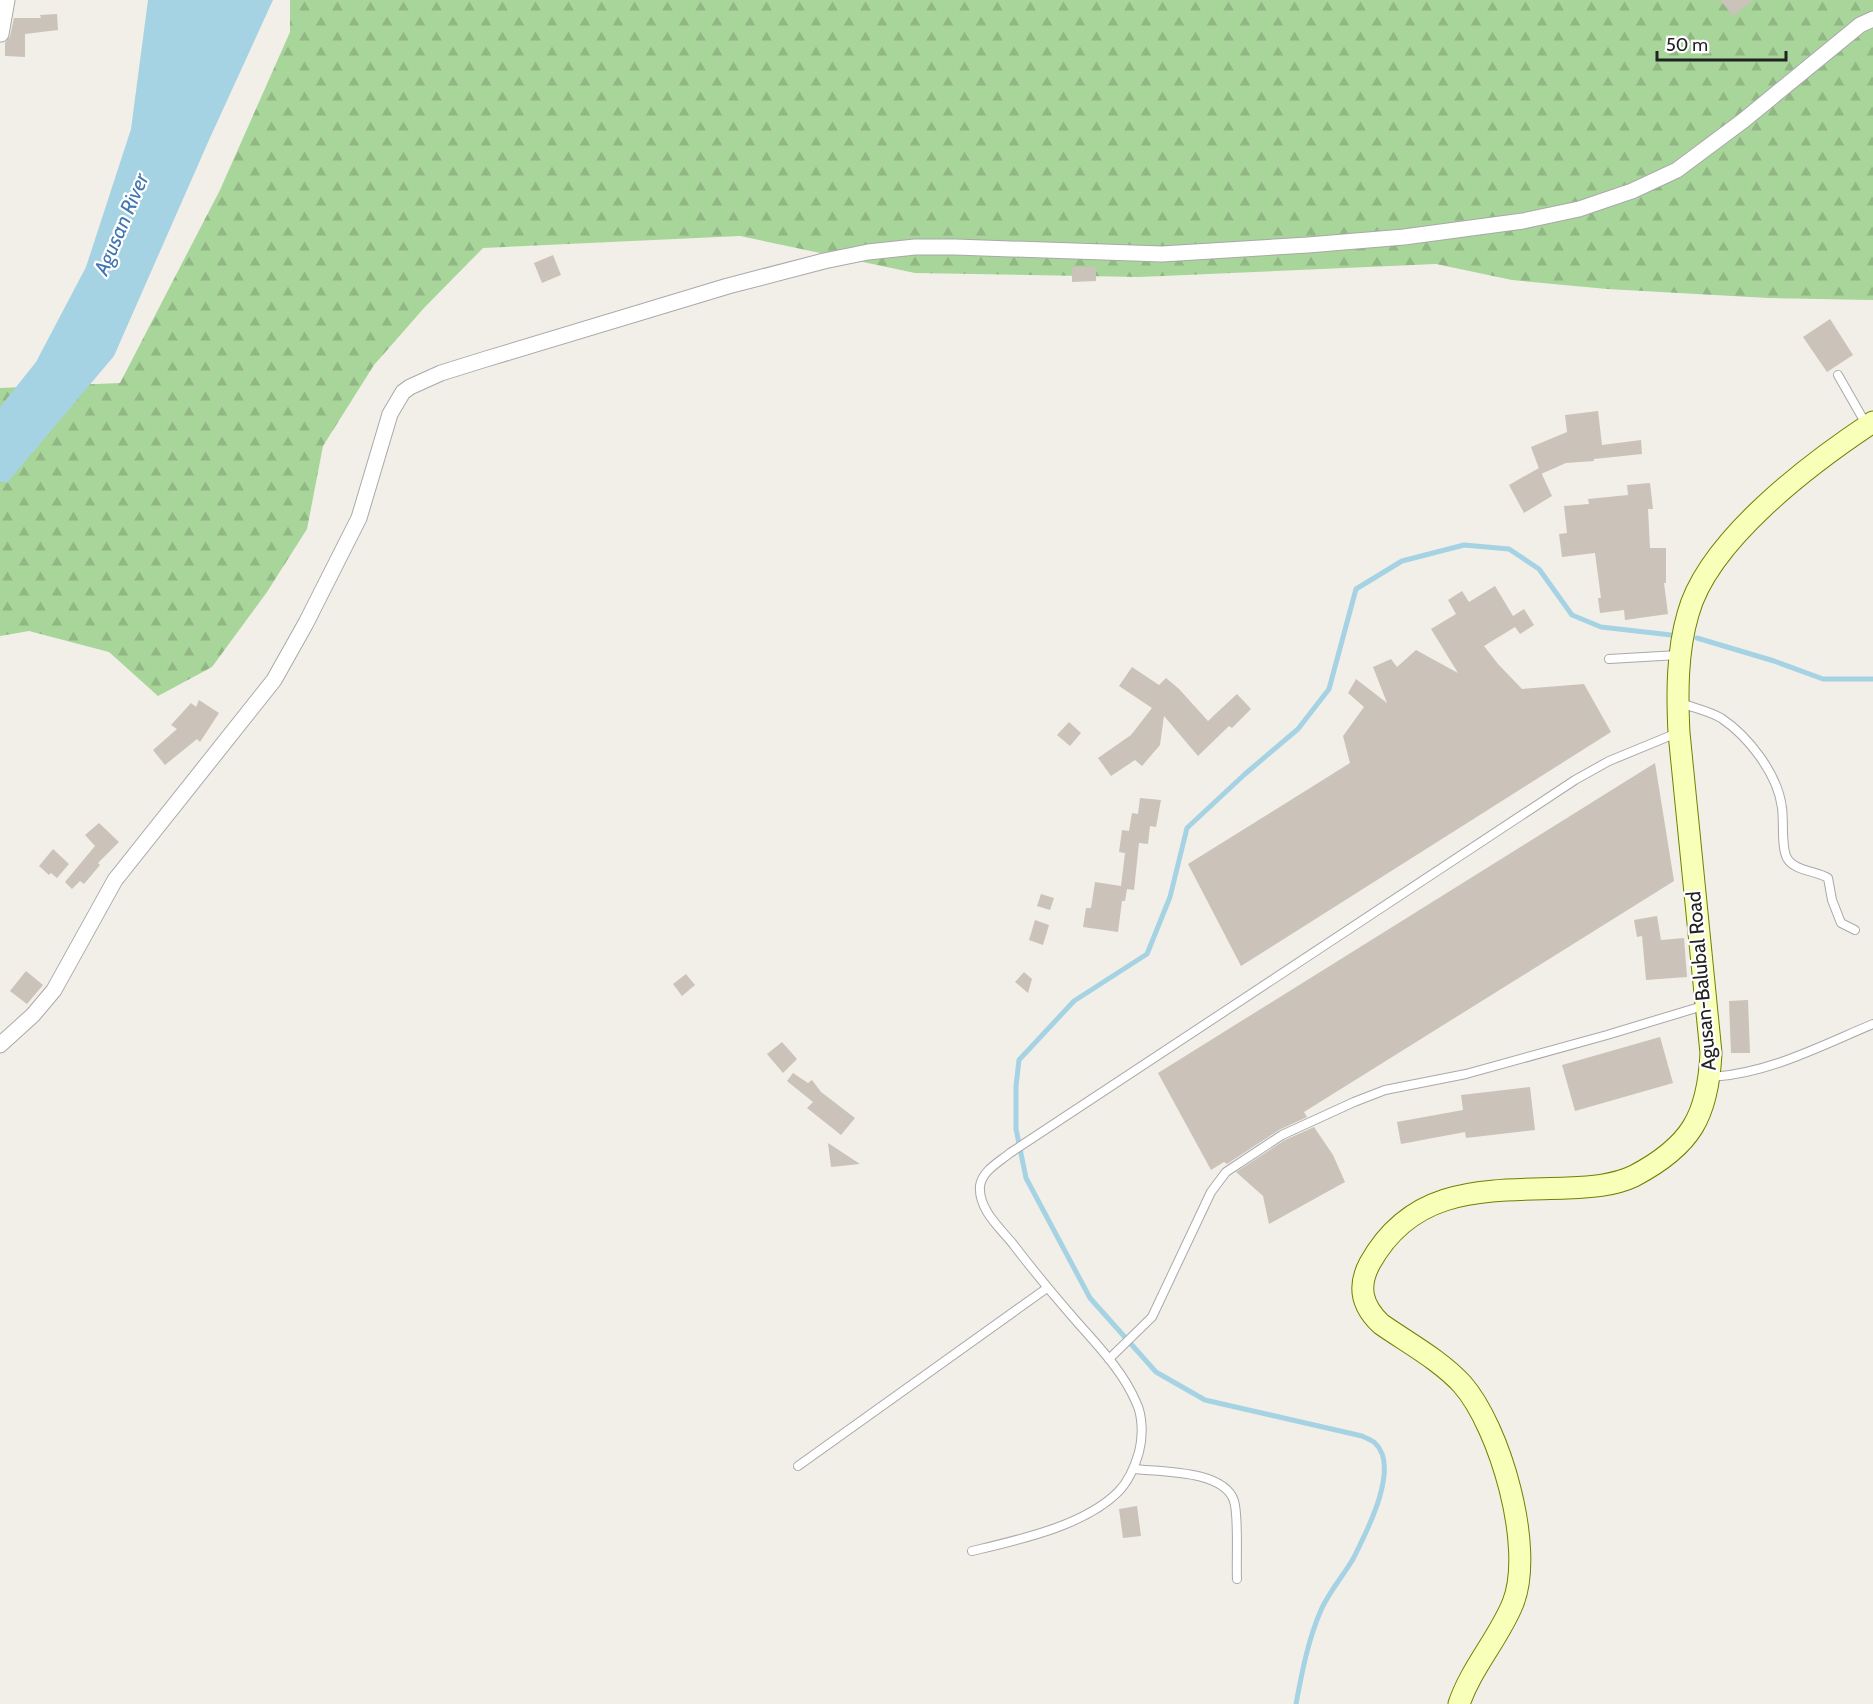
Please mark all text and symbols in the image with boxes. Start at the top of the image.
scale bar [1657,24,1786,62]
text: 50 m [1666,34,1708,56]
water label: Agusan River [88,168,154,279]
street label: Agusan-Balubal Road [1681,890,1721,1072]

